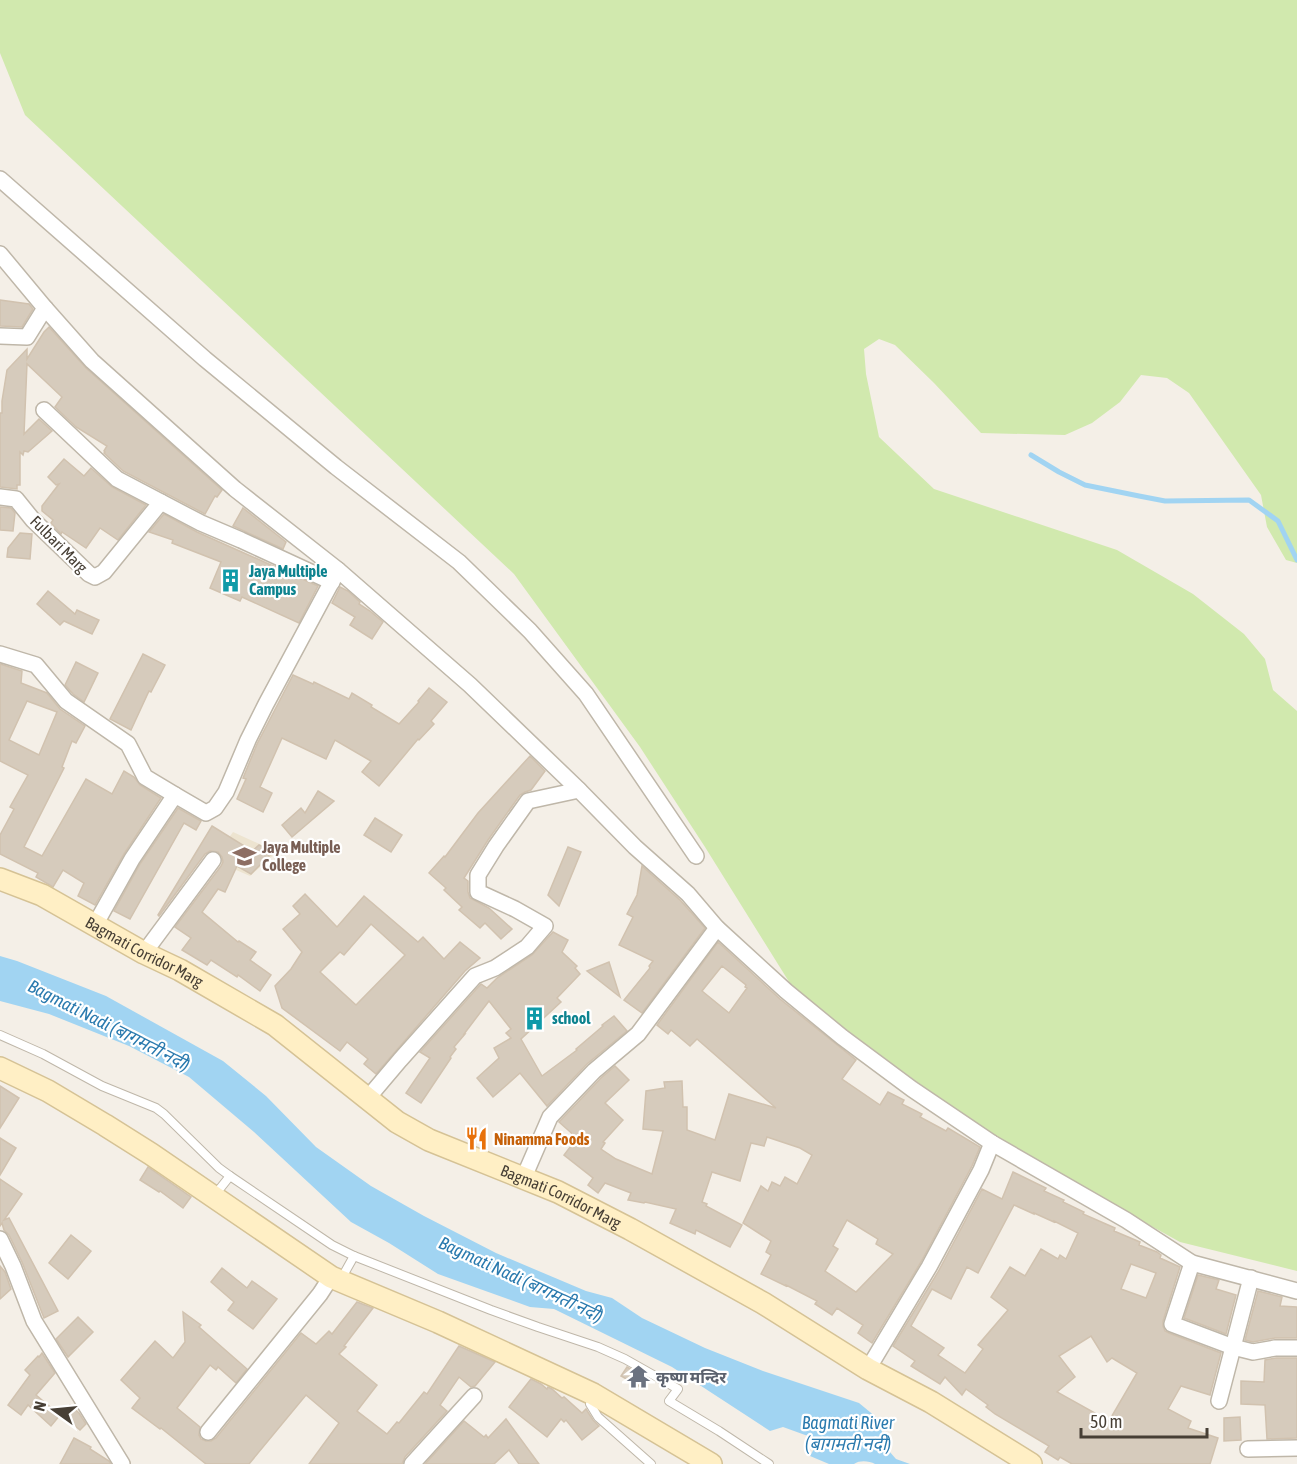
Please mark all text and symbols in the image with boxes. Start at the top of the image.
street label: Fulbari Marg [26,512,91,577]
place label: Jaya Multiple Campus [248,562,328,598]
building icon: Jaya Multiple Campus [218,567,244,593]
place label: Jaya Multiple College [261,838,341,874]
school or university icon: Jaya Multiple College [231,843,257,869]
street label: Bagmati Corridor Marg [82,913,206,991]
water label: Bagmati Nadi (बागमती नदी) [25,975,193,1075]
building icon: school [521,1005,547,1031]
place label: school [552,1009,591,1027]
restaurant icon: Ninamma Foods [463,1126,489,1152]
place label: Ninamma Foods [494,1130,590,1148]
street label: Bagmati Corridor Marg [498,1161,624,1233]
water label: Bagmati Nadi (बागमती नदी) [436,1232,606,1326]
temple icon: कृष्ण मन्दिर [625,1364,651,1390]
place label: कृष्ण मन्दिर [656,1368,727,1388]
north arrow [24,1380,84,1440]
text: N [30,1399,49,1413]
scale bar [1081,1401,1207,1439]
text: 50 m [1090,1411,1122,1432]
water label: Bagmati River (बागमती नदी) [802,1412,895,1454]

